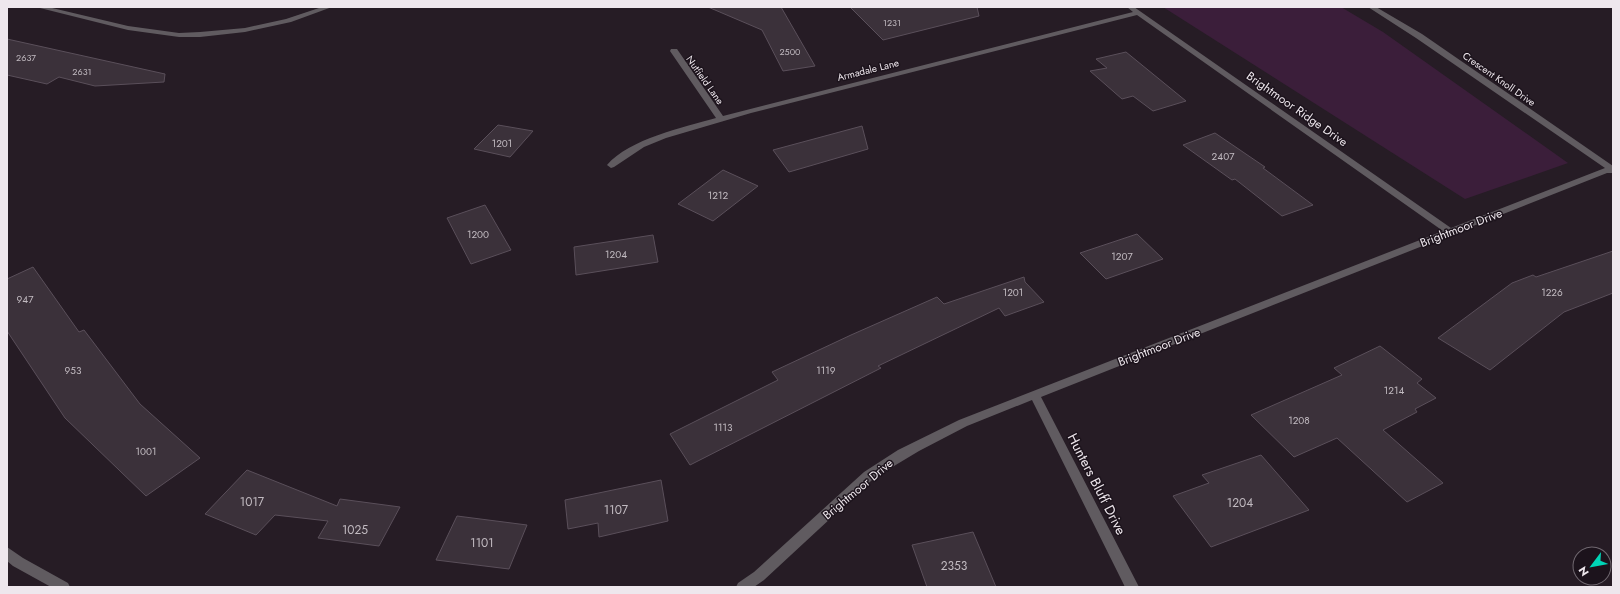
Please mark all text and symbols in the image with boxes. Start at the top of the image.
house number: 1231 [883,16,901,29]
house number: 2500 [780,45,801,58]
street label: Crescent Knoll Drive [1459,48,1539,110]
house number: 2637 [16,51,36,64]
street label: Nutfield Lane [683,52,727,108]
street label: Armadale Lane [835,55,901,85]
house number: 2631 [72,65,92,78]
street label: Brightmoor Ridge Drive [1243,67,1351,151]
house number: 1201 [492,136,512,151]
house number: 2407 [1212,149,1235,164]
house number: 1212 [708,188,728,203]
street label: Brightmoor Drive [1417,204,1505,252]
house number: 1200 [467,227,489,242]
house number: 1204 [605,247,627,262]
house number: 1207 [1111,249,1133,264]
house number: 1201 [1003,285,1023,300]
house number: 1226 [1541,285,1563,300]
house number: 947 [17,292,34,307]
street label: Brightmoor Drive [1115,323,1203,371]
house number: 953 [65,363,82,378]
house number: 1119 [816,363,836,378]
house number: 1214 [1384,383,1404,398]
house number: 1208 [1288,413,1310,428]
house number: 1113 [714,420,733,435]
street label: Hunters Bluff Drive [1063,430,1131,538]
house number: 1001 [136,444,157,459]
street label: Brightmoor Drive [819,454,897,524]
house number: 1017 [240,493,265,511]
house number: 1204 [1227,494,1253,512]
house number: 1107 [604,501,629,519]
house number: 1025 [342,521,368,539]
house number: 1101 [470,534,494,552]
north arrow [1572,546,1612,586]
house number: 2353 [941,557,968,575]
text: N [1574,563,1593,579]

